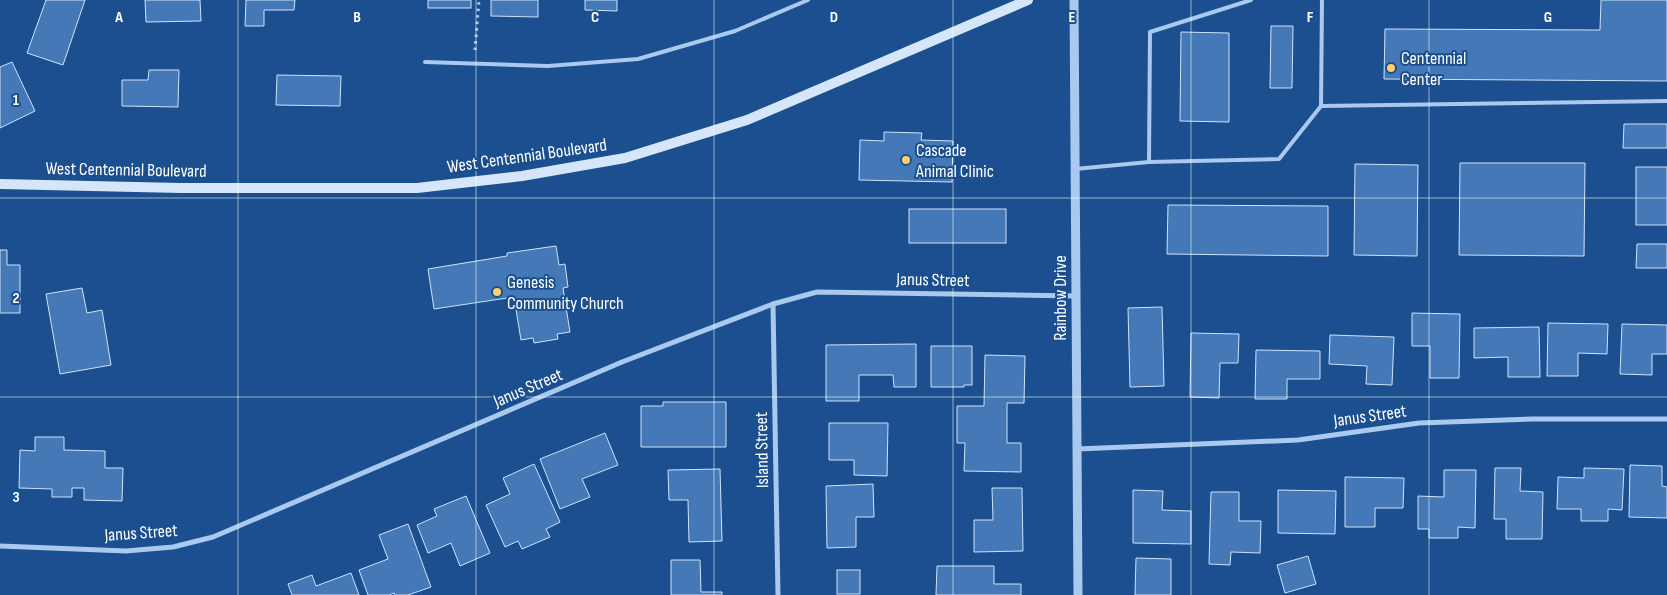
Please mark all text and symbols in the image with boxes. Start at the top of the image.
text: A [114,8,123,27]
text: B [353,8,361,27]
text: C [591,8,599,27]
text: D [830,8,838,27]
text: E [1069,8,1076,27]
text: F [1307,8,1314,27]
text: G [1544,8,1552,27]
place label: Centennial Center [1401,48,1466,90]
marker: Centennial Center [1385,62,1397,74]
text: 1 [13,91,20,110]
street label: West Centennial Boulevard [446,134,608,178]
place label: Cascade Animal Clinic [915,140,994,182]
marker: Cascade Animal Clinic [900,154,912,166]
street label: West Centennial Boulevard [45,158,207,182]
street label: Rainbow Drive [1050,255,1071,341]
street label: Janus Street [895,269,970,291]
place label: Genesis Community Church [507,272,624,314]
marker: Genesis Community Church [491,286,503,298]
text: 2 [12,289,20,308]
street label: Janus Street [489,364,566,412]
street label: Janus Street [1331,400,1408,432]
street label: Island Street [751,411,773,488]
text: 3 [12,488,20,507]
street label: Janus Street [103,520,179,546]

